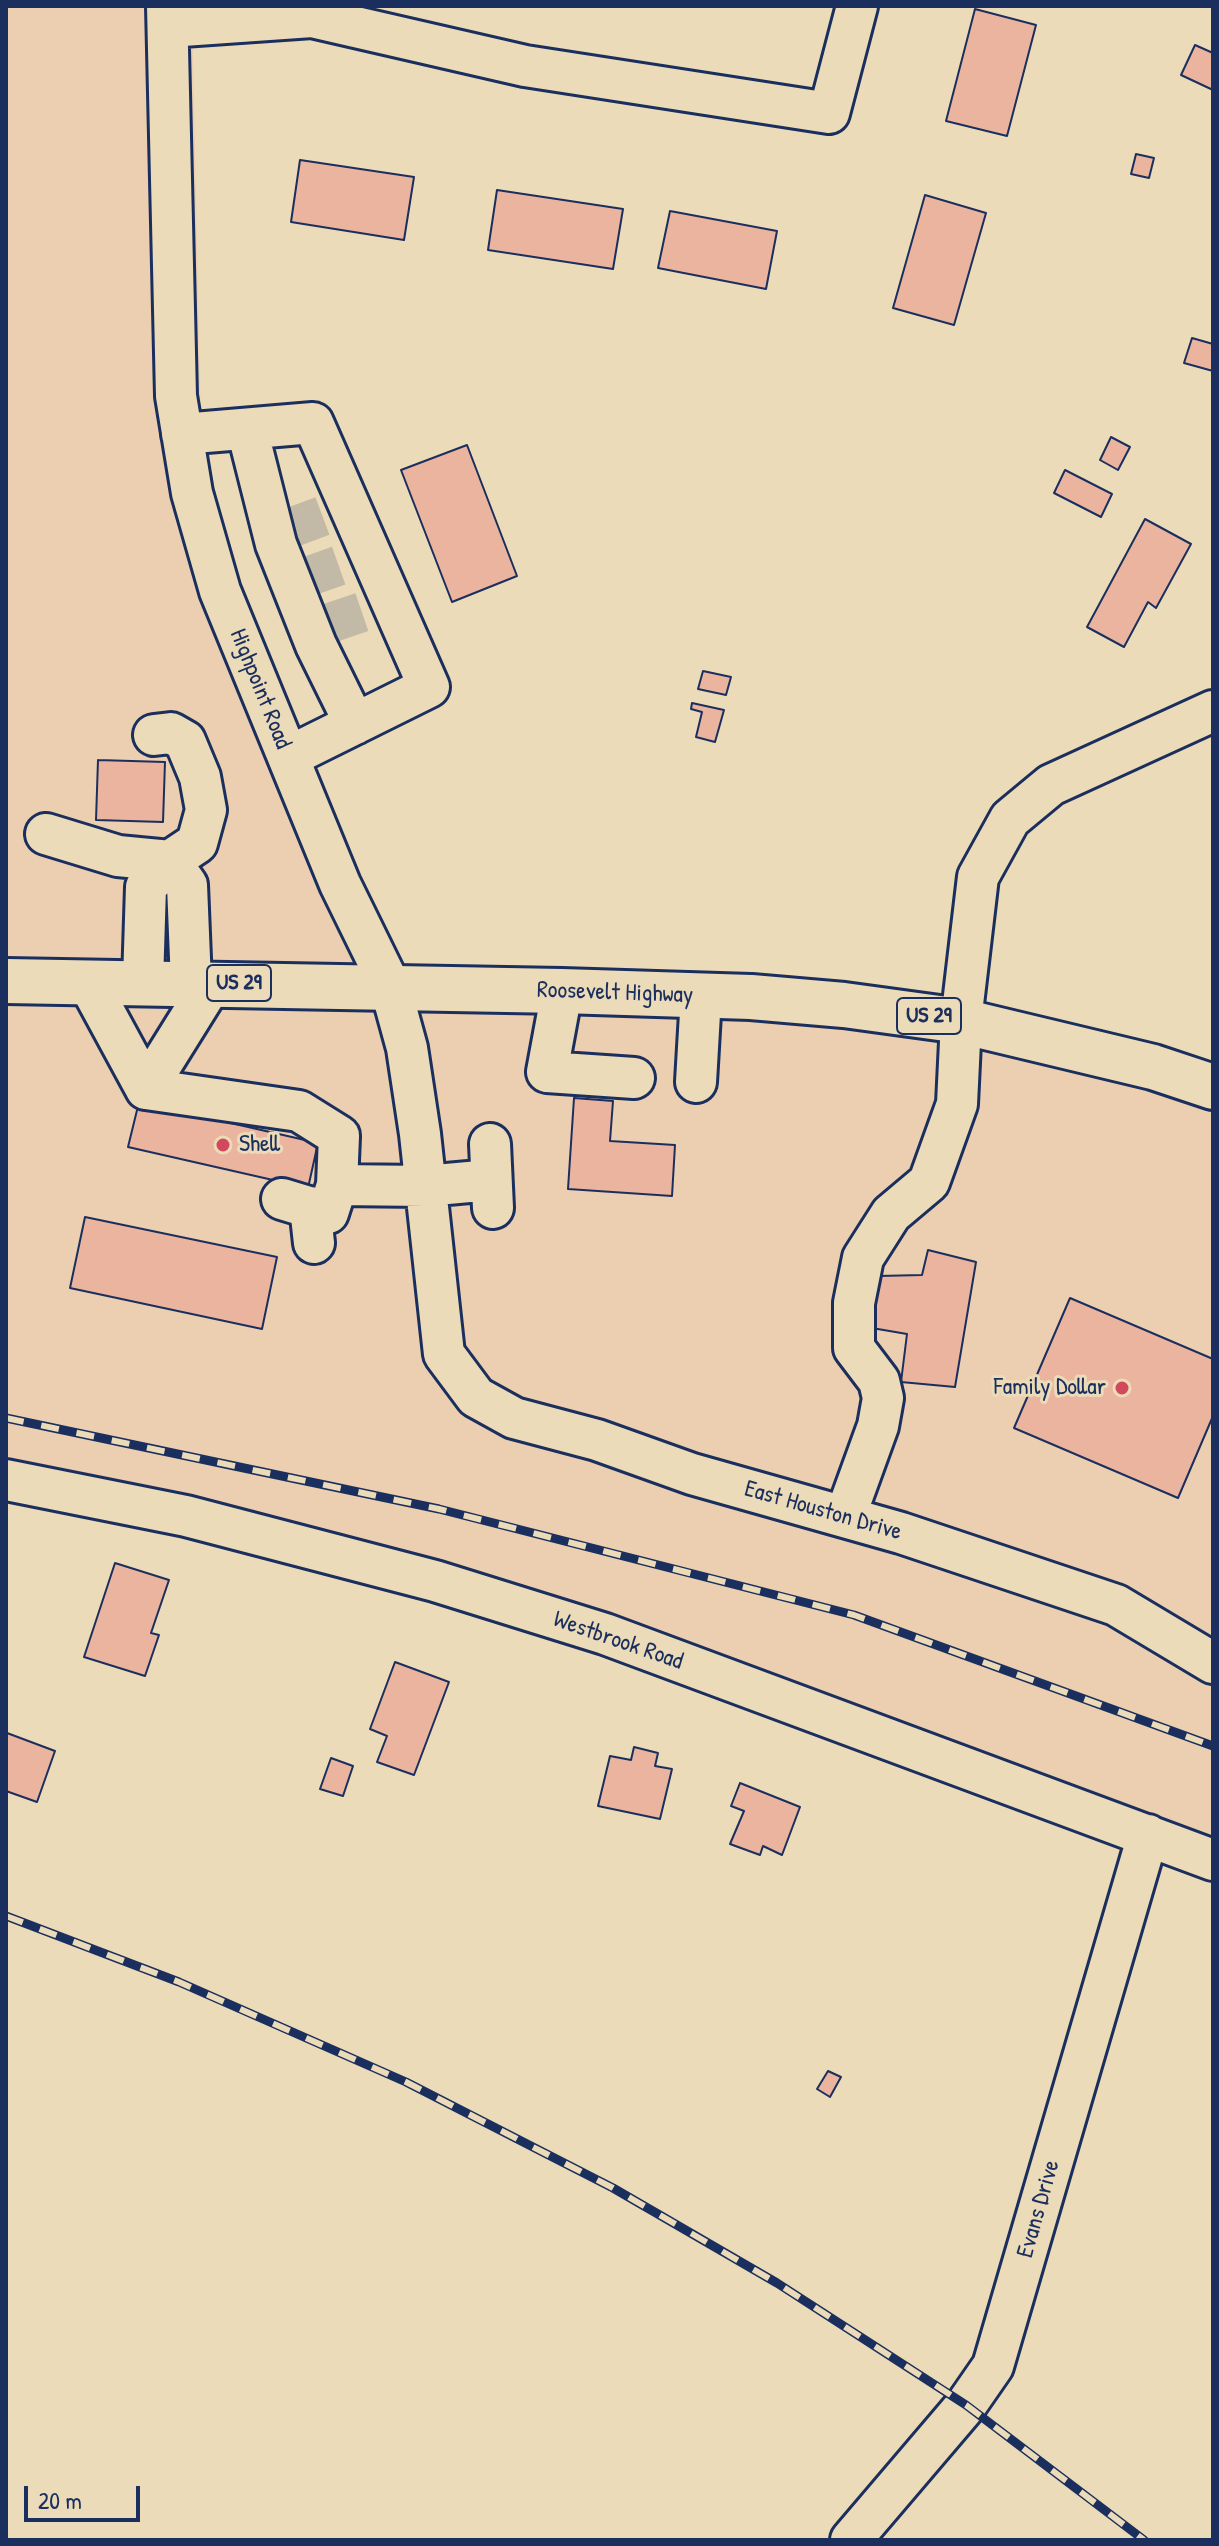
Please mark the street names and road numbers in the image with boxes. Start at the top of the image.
street label: Highpoint Road [223,625,297,753]
road number: US 29 [207,965,271,1001]
street label: Roosevelt Highway [536,976,694,1010]
road number: US 29 [897,998,961,1034]
street label: East Houston Drive [741,1475,905,1547]
street label: Westbrook Road [549,1605,687,1677]
street label: Evans Drive [1011,2157,1067,2261]

